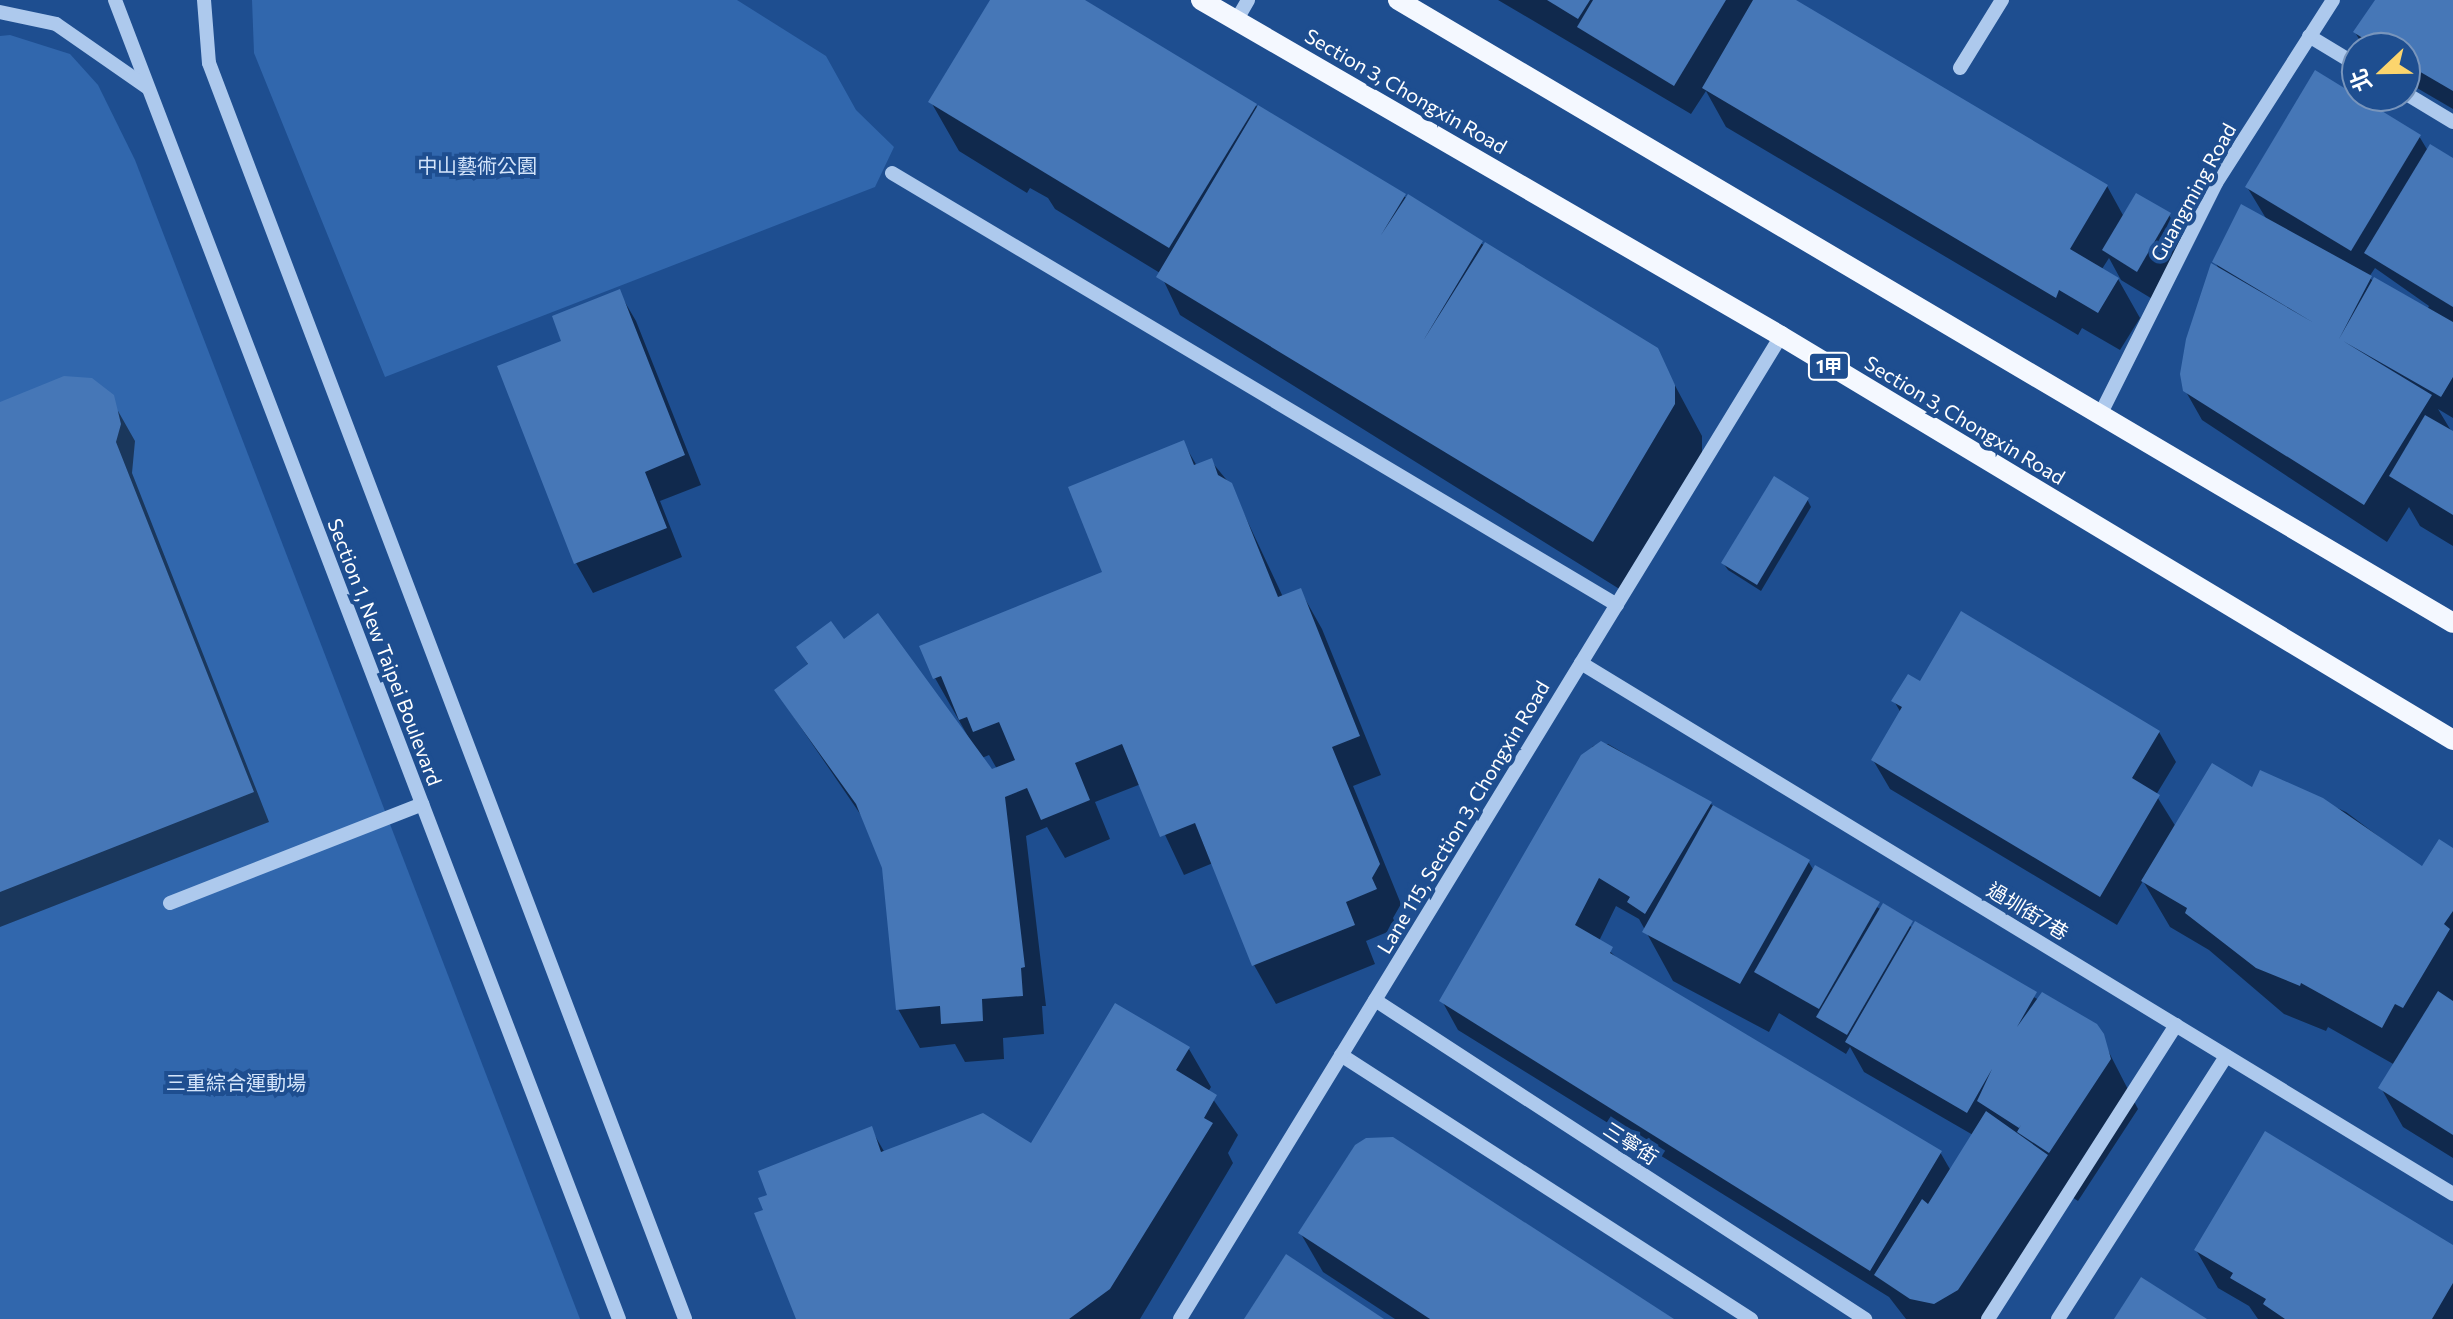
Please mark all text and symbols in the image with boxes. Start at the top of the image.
street label: Section 3, Chongxin Road [1301,23,1511,159]
north arrow [2341,32,2421,112]
text: 北 [2344,65,2377,96]
street label: Guangming Road [2145,119,2241,265]
park label: 中山藝術公園 [417,153,537,177]
street label: Section 3, Chongxin Road [1860,351,2070,489]
road number: 1甲 [1807,352,1851,380]
street label: Section 1, New Taipei Boulevard [323,515,447,789]
street label: Lane 115, Section 3, Chongxin Road [1372,676,1554,958]
street label: 過圳街7巷 [1983,877,2073,945]
park label: 三重綜合運動場 [166,1070,306,1094]
street label: 三寧街 [1599,1117,1663,1169]

